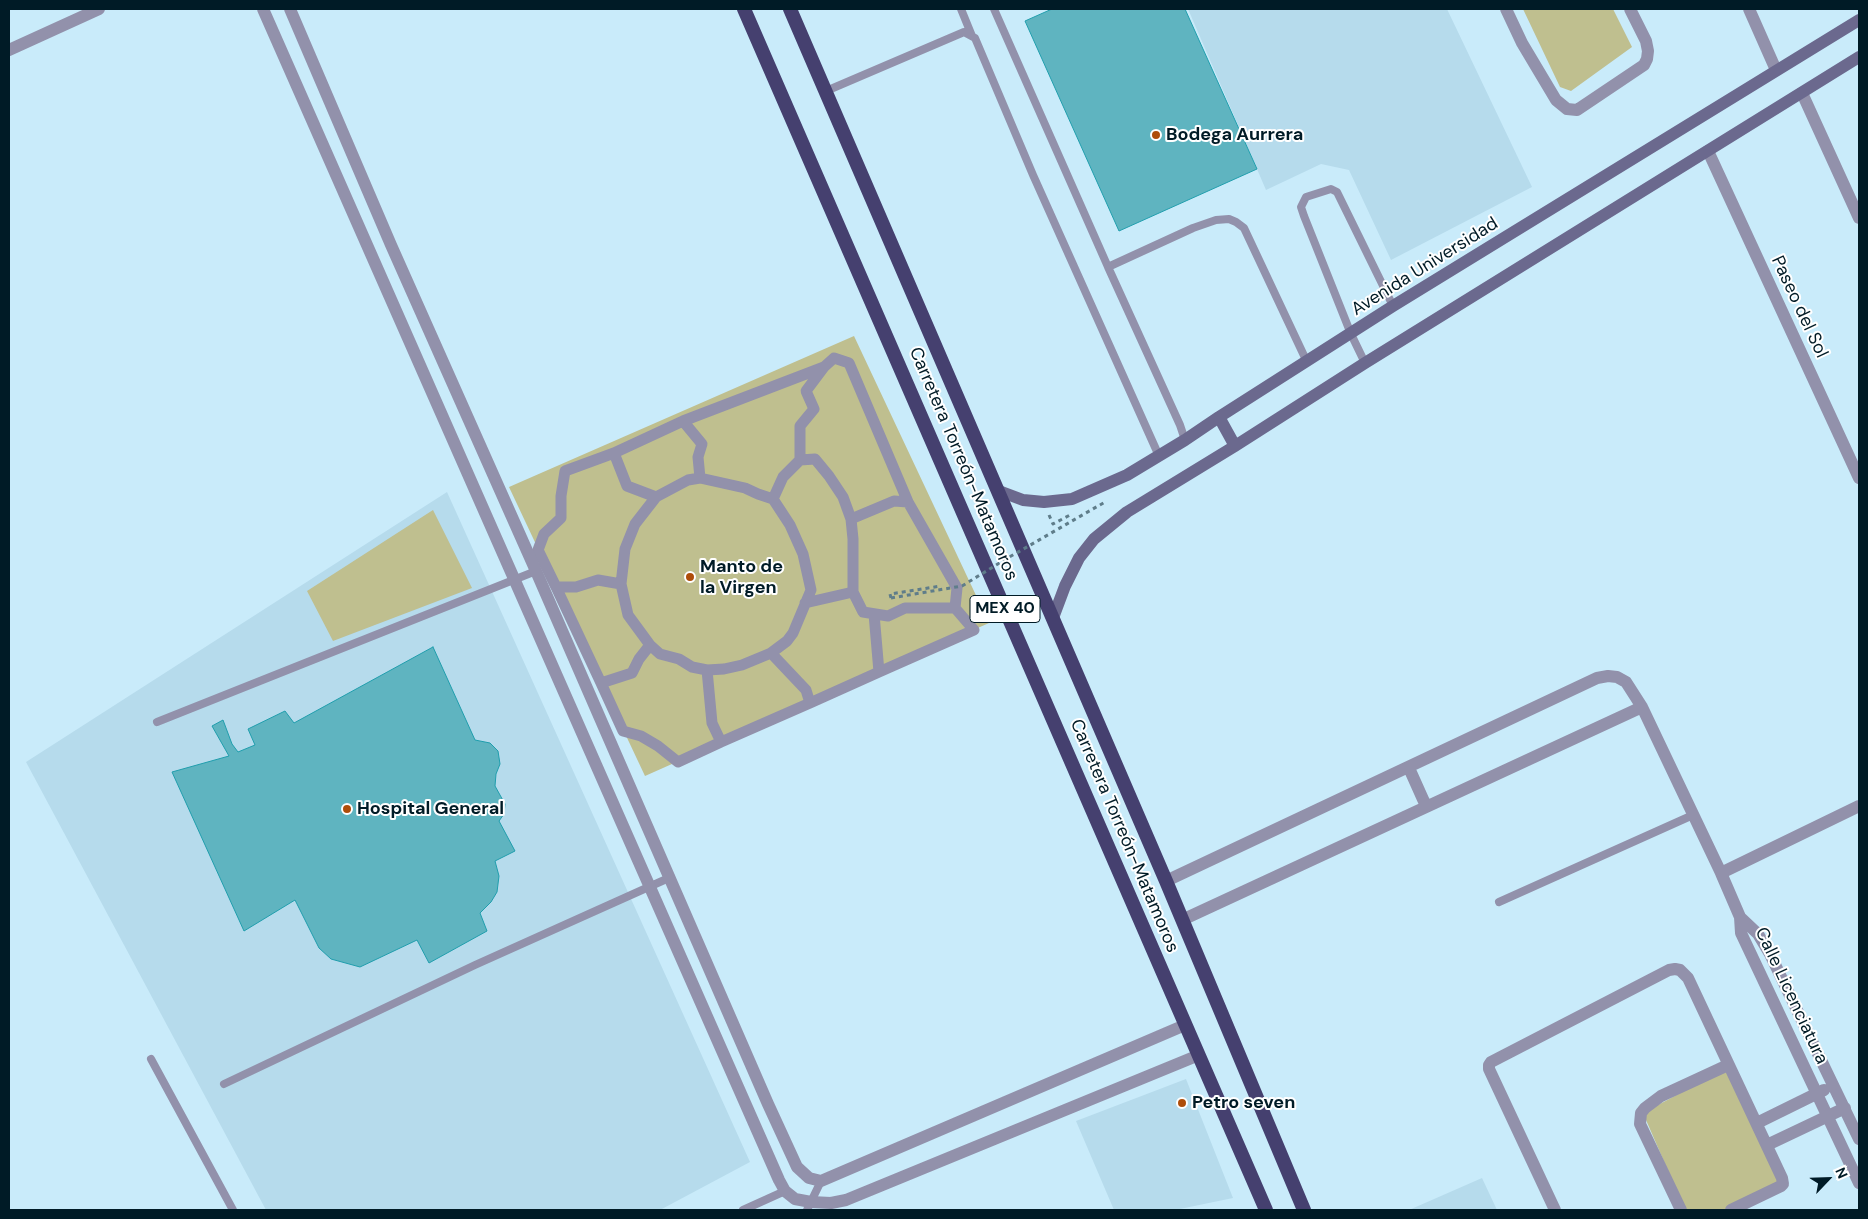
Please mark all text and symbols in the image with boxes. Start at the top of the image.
place label: Bodega Aurrera [1166,124,1303,146]
marker: Bodega Aurrera [1150,129,1162,141]
street label: Avenida Universidad [1348,213,1502,321]
street label: Paseo del Sol [1766,253,1832,361]
street label: Carretera Torreón-Matamoros [904,344,1022,584]
place label: Manto de la Virgen [700,556,783,598]
marker: Manto de la Virgen [684,571,696,583]
road number: MEX 40 [970,596,1040,622]
street label: Carretera Torreón-Matamoros [1065,716,1183,956]
place label: Hospital General [357,798,504,820]
marker: Hospital General [341,803,353,815]
street label: Calle Licenciatura [1750,924,1832,1068]
place label: Petro seven [1192,1092,1295,1114]
marker: Petro seven [1176,1097,1188,1109]
north arrow [1803,1154,1853,1204]
text: N [1831,1165,1852,1181]

